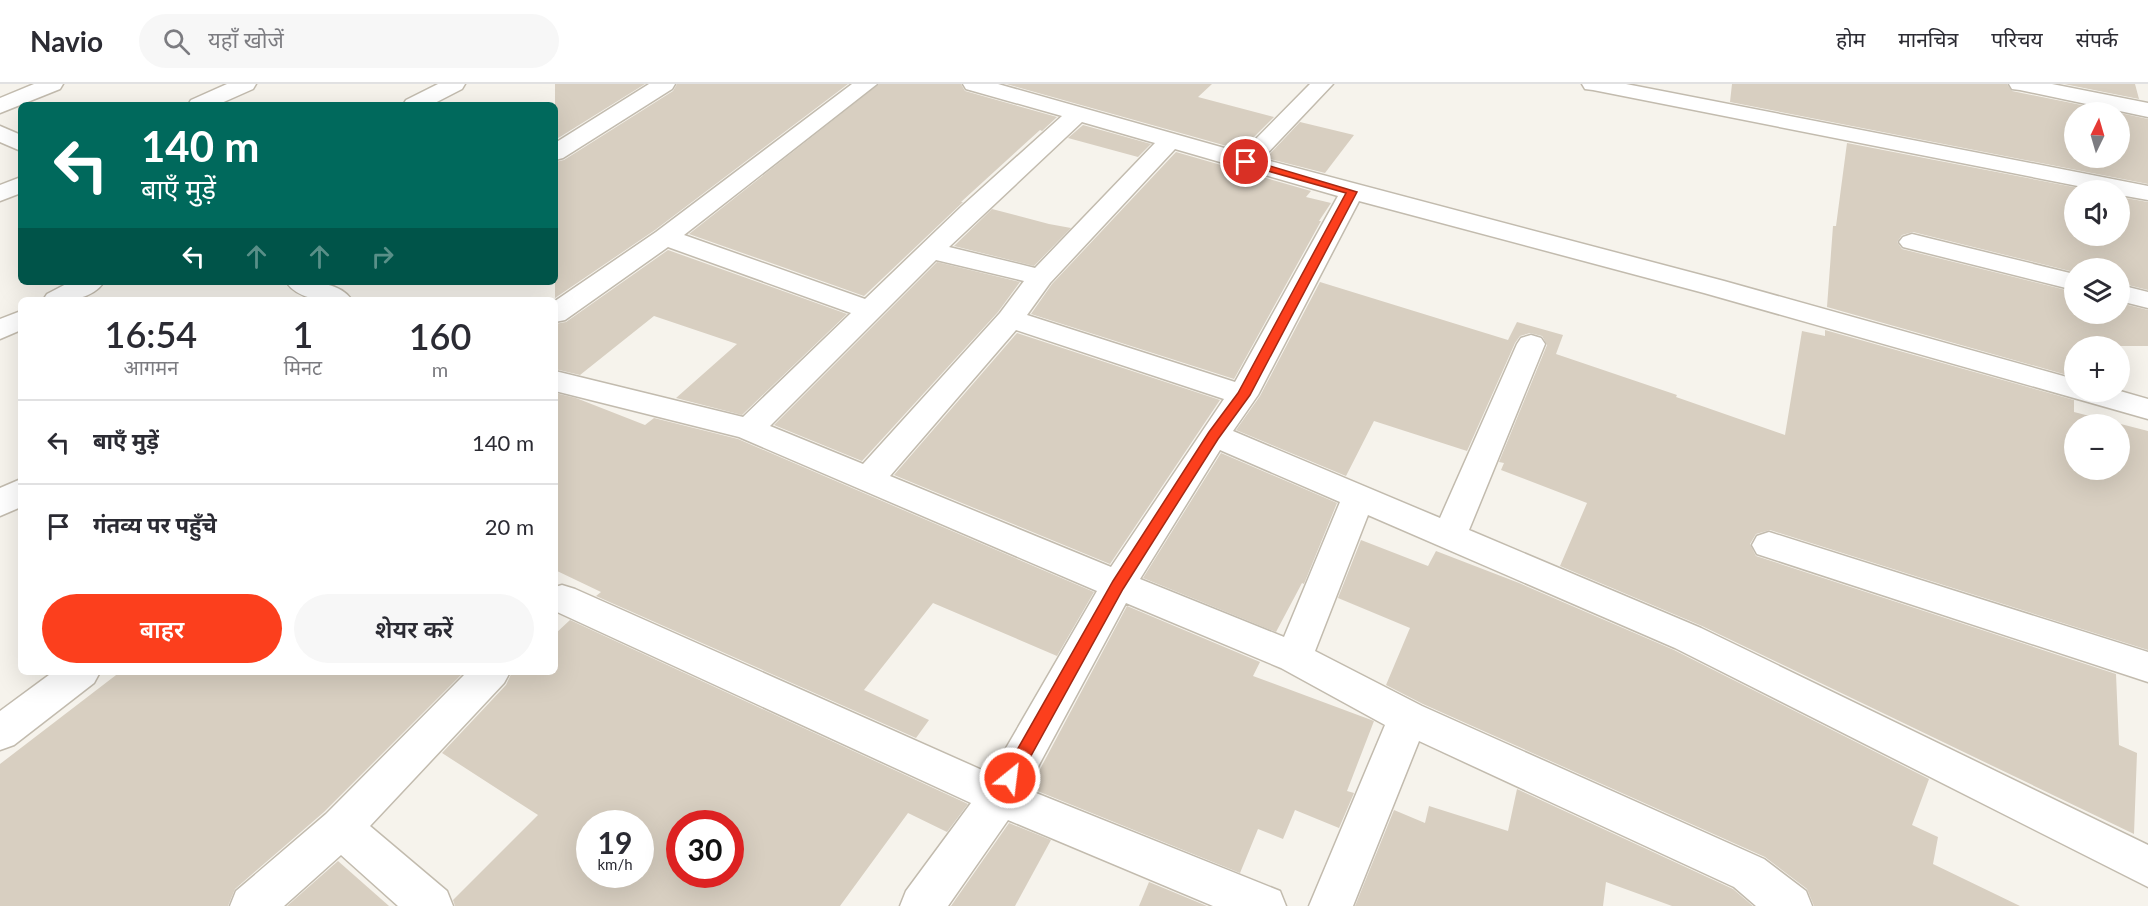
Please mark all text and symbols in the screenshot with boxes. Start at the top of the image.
search box [139,14,559,68]
text: Navio [30,24,103,58]
icon: search [160,25,193,58]
text: यहाँ खोजें [208,26,284,53]
text: होम [1836,26,1865,51]
text: मानचित्र [1898,26,1958,51]
text: परिचय [1991,26,2043,51]
text: संपर्क [2076,26,2118,51]
north arrow [2064,102,2130,168]
map controls [2064,102,2130,480]
text: 140 m [141,121,259,171]
icon: left [42,126,120,204]
pin [1220,136,1271,187]
icon: arrive [1229,145,1262,178]
text: बाएँ मुड़ें [141,172,216,205]
button: sound [2064,180,2130,246]
icon: left [177,240,210,273]
icon: ahead [240,240,273,273]
icon: ahead [303,240,336,273]
icon: right [366,240,399,273]
button: layers [2064,258,2130,324]
text: 16:54 [105,312,197,356]
text: 1 [293,312,313,356]
text: 160 [409,314,471,358]
button: + [2064,336,2130,402]
text: आगमन [124,355,178,379]
text: मिनट [284,355,322,379]
text: m [432,357,448,381]
button: − [2064,414,2130,480]
icon: left [42,426,75,459]
text: बाएँ मुड़ें [93,427,159,454]
text: 140 m [472,429,534,456]
icon: arrive [42,510,75,543]
text: गंतव्य पर पहुँचे [93,511,217,538]
text: 20 m [485,513,534,540]
button: बाहर [42,594,282,663]
button: शेयर करें [294,594,534,663]
position arrow [978,746,1042,810]
speed limit sign: 30 [666,810,744,888]
text: 19 [598,824,632,860]
text: km/h [597,855,633,873]

